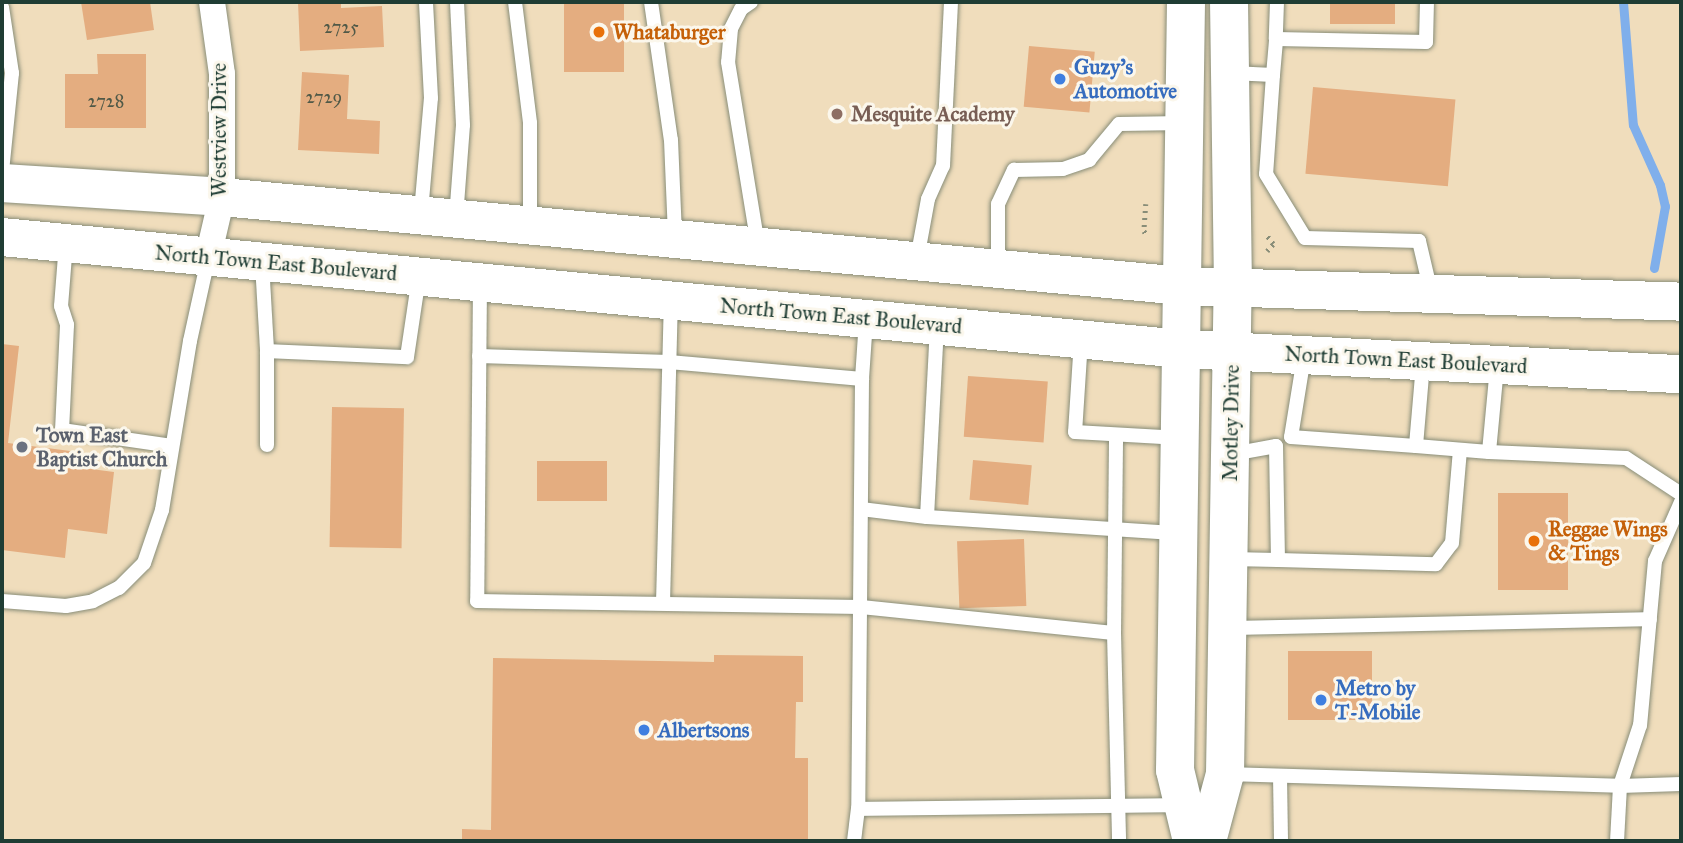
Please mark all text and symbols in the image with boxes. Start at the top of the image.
house number: 2725 [323,16,359,38]
place label: Whataburger [613,19,726,45]
marker: Whataburger [591,24,607,40]
place label: Guzy's Automotive [1074,54,1177,104]
street label: Westview Drive [206,63,232,197]
marker: Guzy's Automotive [1052,71,1068,87]
house number: 2729 [306,86,342,108]
house number: 2728 [88,90,124,112]
place label: Mesquite Academy [851,101,1015,127]
marker: Mesquite Academy [829,106,845,122]
street label: North Town East Boulevard [154,240,398,286]
street label: North Town East Boulevard [719,293,963,339]
street label: North Town East Boulevard [1284,341,1528,379]
street label: Motley Drive [1217,364,1245,482]
place label: Town East Baptist Church [36,422,167,472]
marker: Town East Baptist Church [14,439,30,455]
place label: Reggae Wings & Tings [1548,516,1668,566]
marker: Reggae Wings & Tings [1526,533,1542,549]
place label: Metro by T-Mobile [1335,675,1420,725]
marker: Metro by T-Mobile [1313,692,1329,708]
place label: Albertsons [658,717,749,743]
marker: Albertsons [636,722,652,738]

